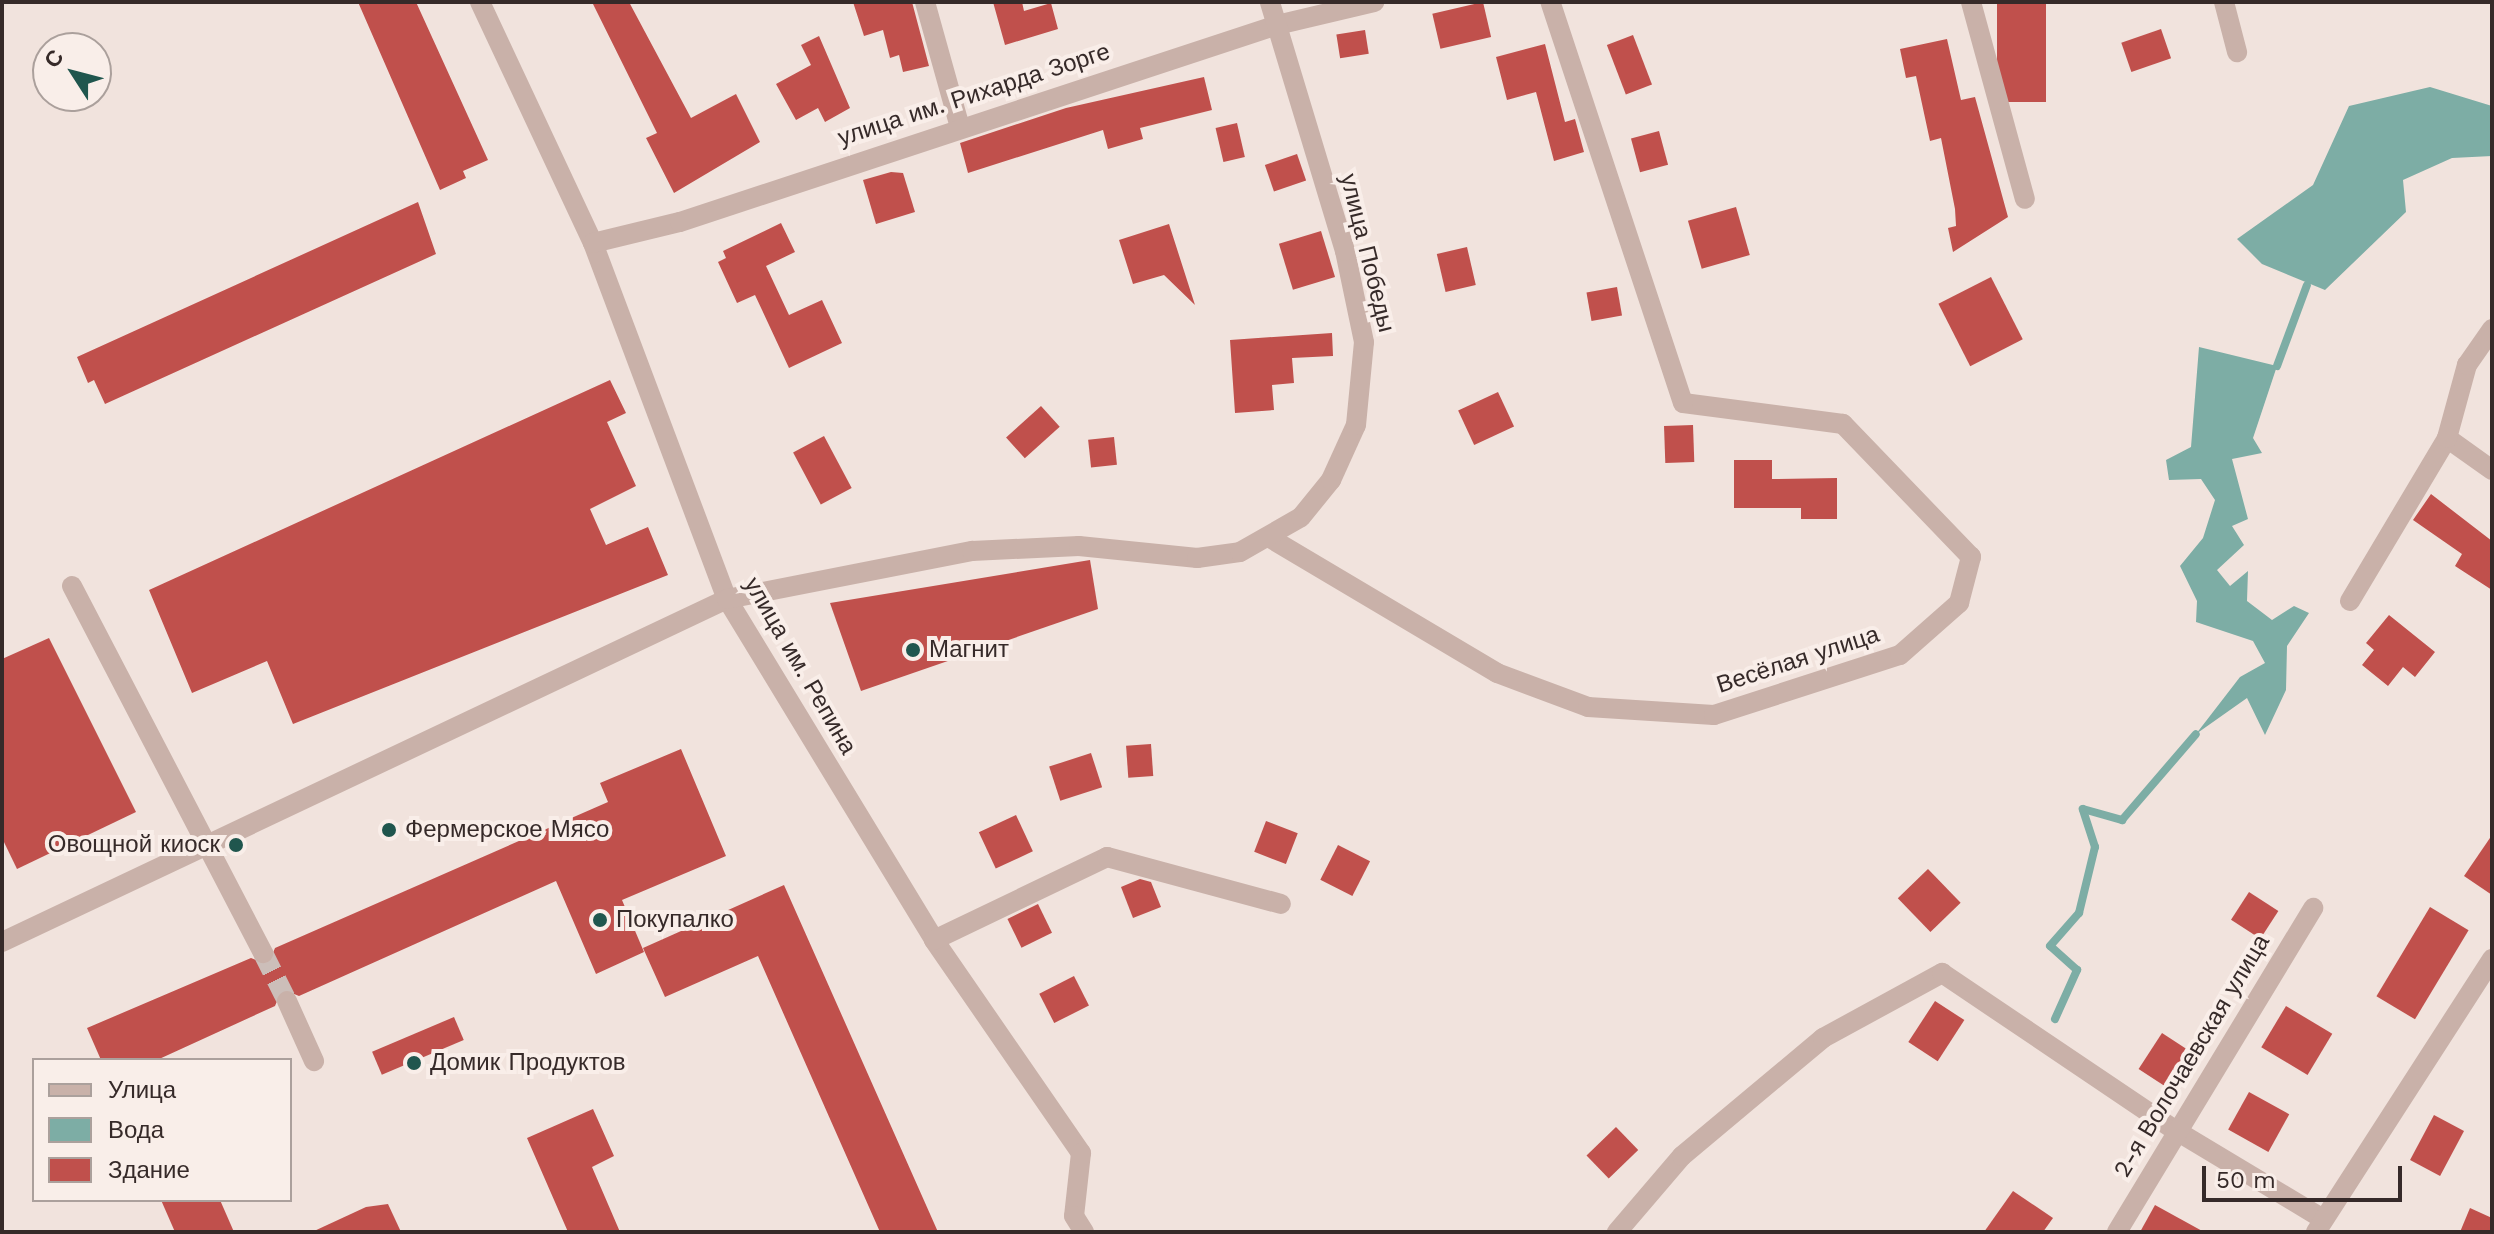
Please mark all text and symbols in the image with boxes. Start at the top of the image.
north arrow [32,32,112,112]
street label: улица им. Рихарда Зорге [834,37,1114,153]
text: С [39,45,69,73]
street label: улица Победы [1333,171,1401,335]
street label: улица им. Репина [738,572,862,760]
street label: Весёлая улица [1713,620,1883,700]
place label: Магнит [929,636,1009,664]
marker: Магнит [904,641,922,659]
place label: Фермерское Мясо [405,816,609,844]
marker: Фермерское Мясо [380,821,398,839]
place label: Овощной киоск [48,831,220,859]
marker: Овощной киоск [227,836,245,854]
place label: Покупалко [616,906,734,934]
marker: Покупалко [591,911,609,929]
street label: 2-я Волочаевская улица [2108,929,2276,1183]
place label: Домик Продуктов [430,1049,625,1077]
marker: Домик Продуктов [405,1054,423,1072]
legend [32,1058,292,1202]
text: Улица [108,1076,176,1104]
text: Вода [108,1116,164,1144]
scale bar [2206,1150,2406,1200]
text: Здание [108,1156,190,1184]
text: 50 m [2216,1166,2276,1194]

